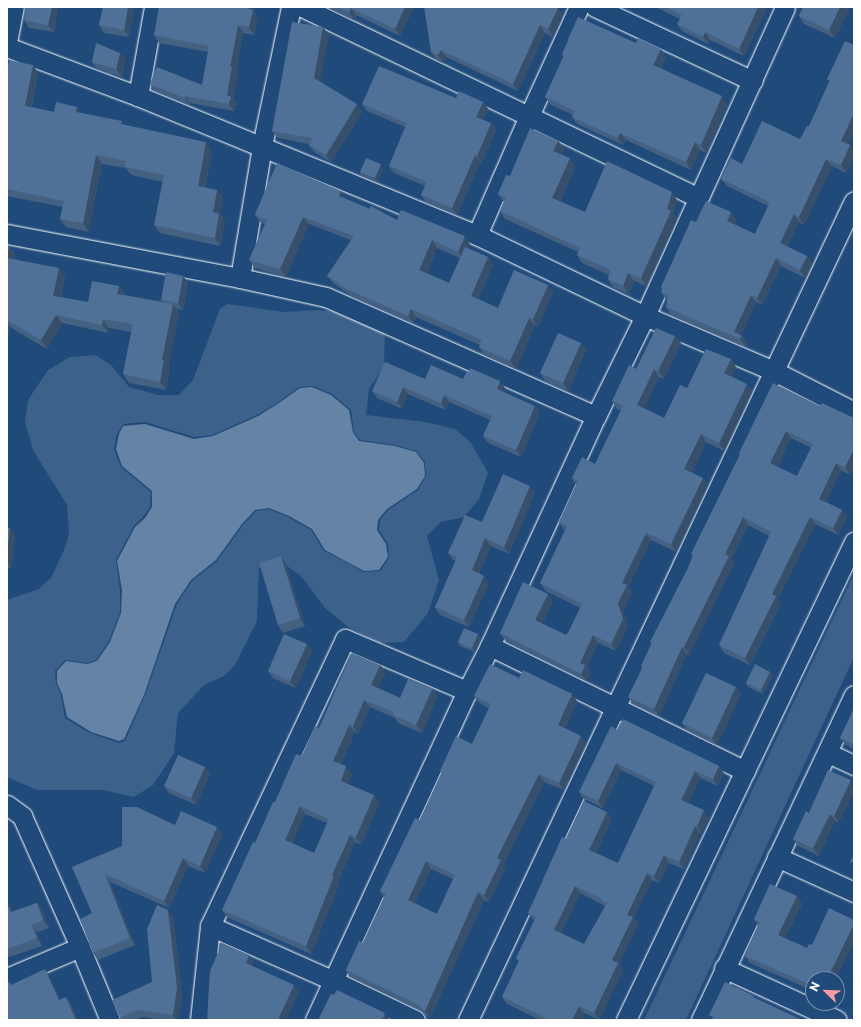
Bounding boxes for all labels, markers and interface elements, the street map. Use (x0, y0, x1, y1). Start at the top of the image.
north arrow (805, 971, 845, 1011)
text: N (805, 979, 824, 994)

